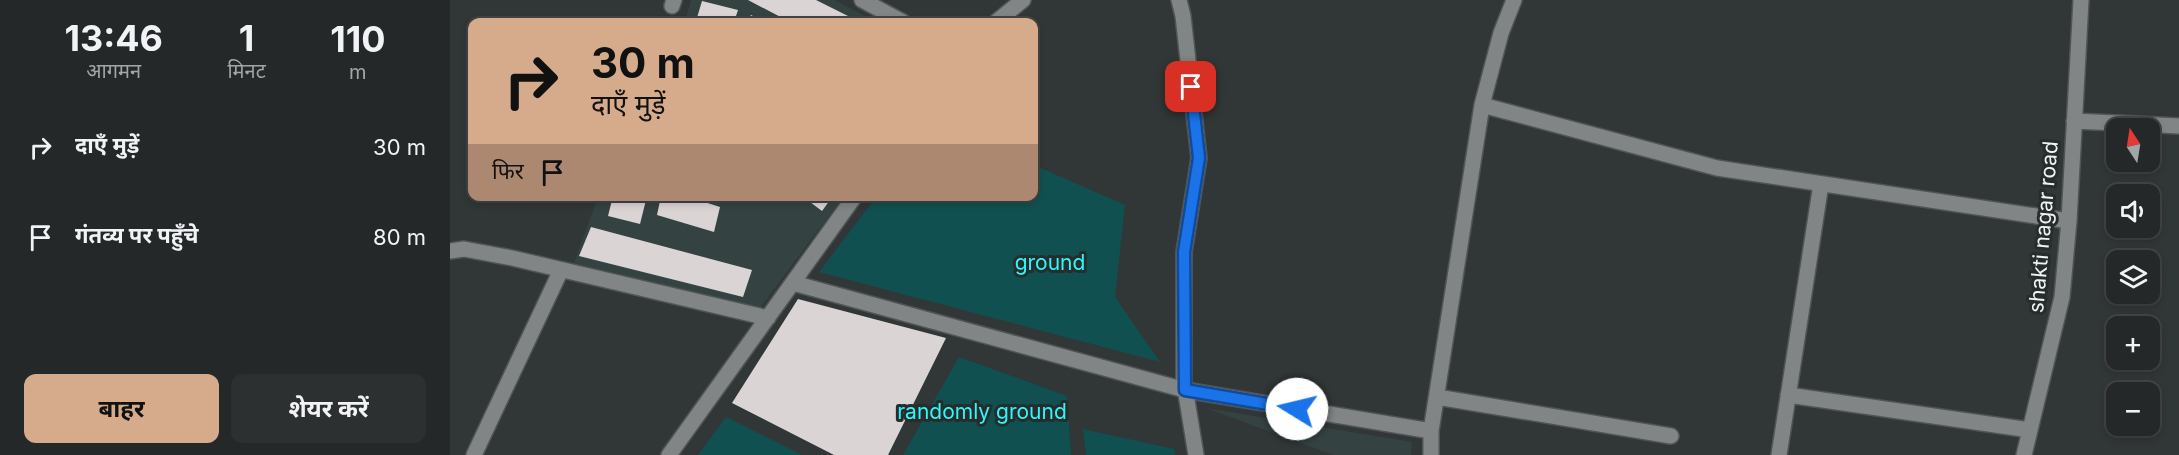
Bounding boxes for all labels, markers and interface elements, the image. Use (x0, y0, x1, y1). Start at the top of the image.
text: 13:46 (64, 16, 163, 60)
text: 1 (239, 16, 254, 60)
text: 110 (330, 17, 386, 61)
text: 30 m (591, 37, 695, 88)
icon: right (492, 42, 570, 120)
text: आगमन (86, 59, 141, 83)
text: मिनट (227, 59, 266, 83)
text: m (349, 60, 367, 84)
pin (1165, 61, 1216, 112)
icon: arrive (1174, 70, 1207, 103)
text: दाएँ मुड़ें (591, 88, 665, 121)
north arrow (2106, 118, 2160, 172)
map controls (2106, 118, 2160, 436)
icon: right (24, 131, 57, 164)
text: दाएँ मुड़ें (75, 132, 139, 158)
text: 30 m (373, 134, 426, 160)
street label: shakti nagar road (2023, 140, 2063, 314)
icon: arrive (536, 156, 569, 189)
text: फिर (492, 158, 524, 184)
button: sound (2106, 184, 2160, 238)
icon: arrive (24, 221, 57, 254)
text: गंतव्य पर पहुँचे (75, 222, 199, 248)
text: 80 m (373, 224, 426, 250)
park label: ground (1015, 250, 1085, 275)
button: layers (2106, 250, 2160, 304)
button: + (2106, 316, 2160, 370)
button: बाहर (24, 374, 219, 443)
button: शेयर करें (231, 374, 426, 443)
position arrow (1265, 377, 1329, 441)
button: − (2106, 382, 2160, 436)
park label: randomly ground (897, 399, 1067, 424)

